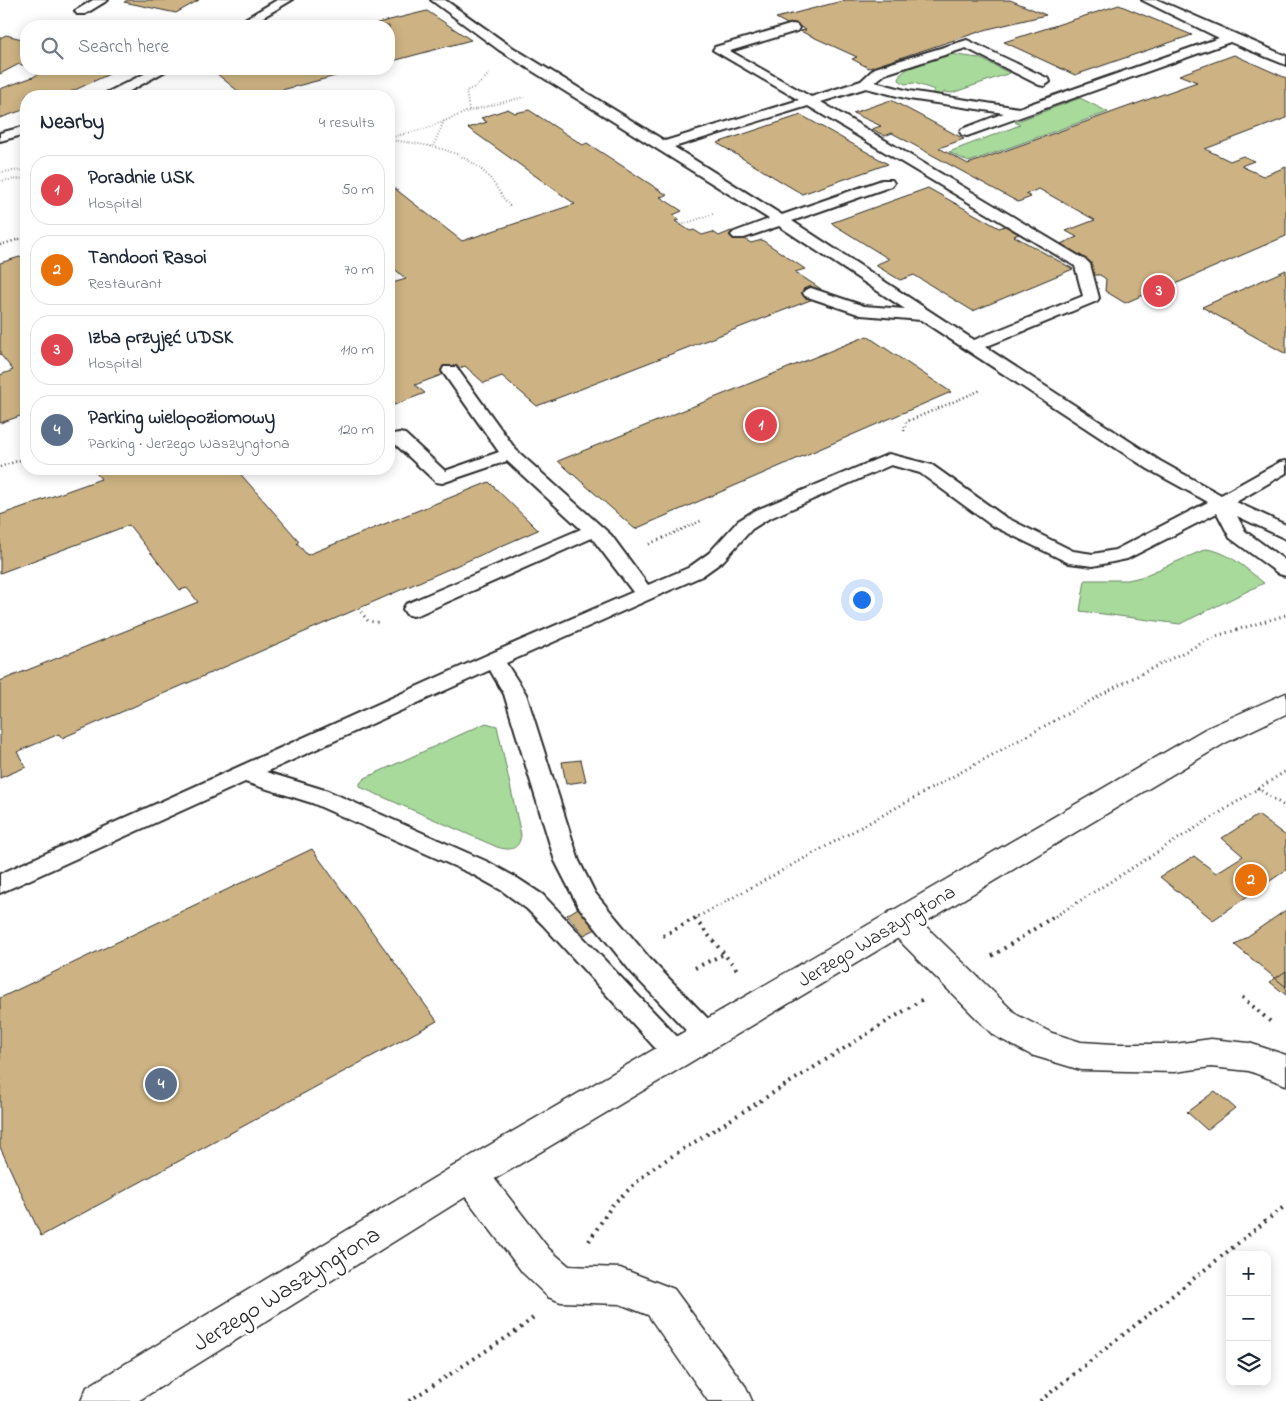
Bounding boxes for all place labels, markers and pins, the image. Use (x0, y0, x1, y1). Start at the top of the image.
pin: 3 (1143, 272, 1175, 310)
pin: 1 (745, 406, 777, 444)
pin: 2 (1235, 861, 1267, 899)
pin: 4 (145, 1065, 177, 1103)

